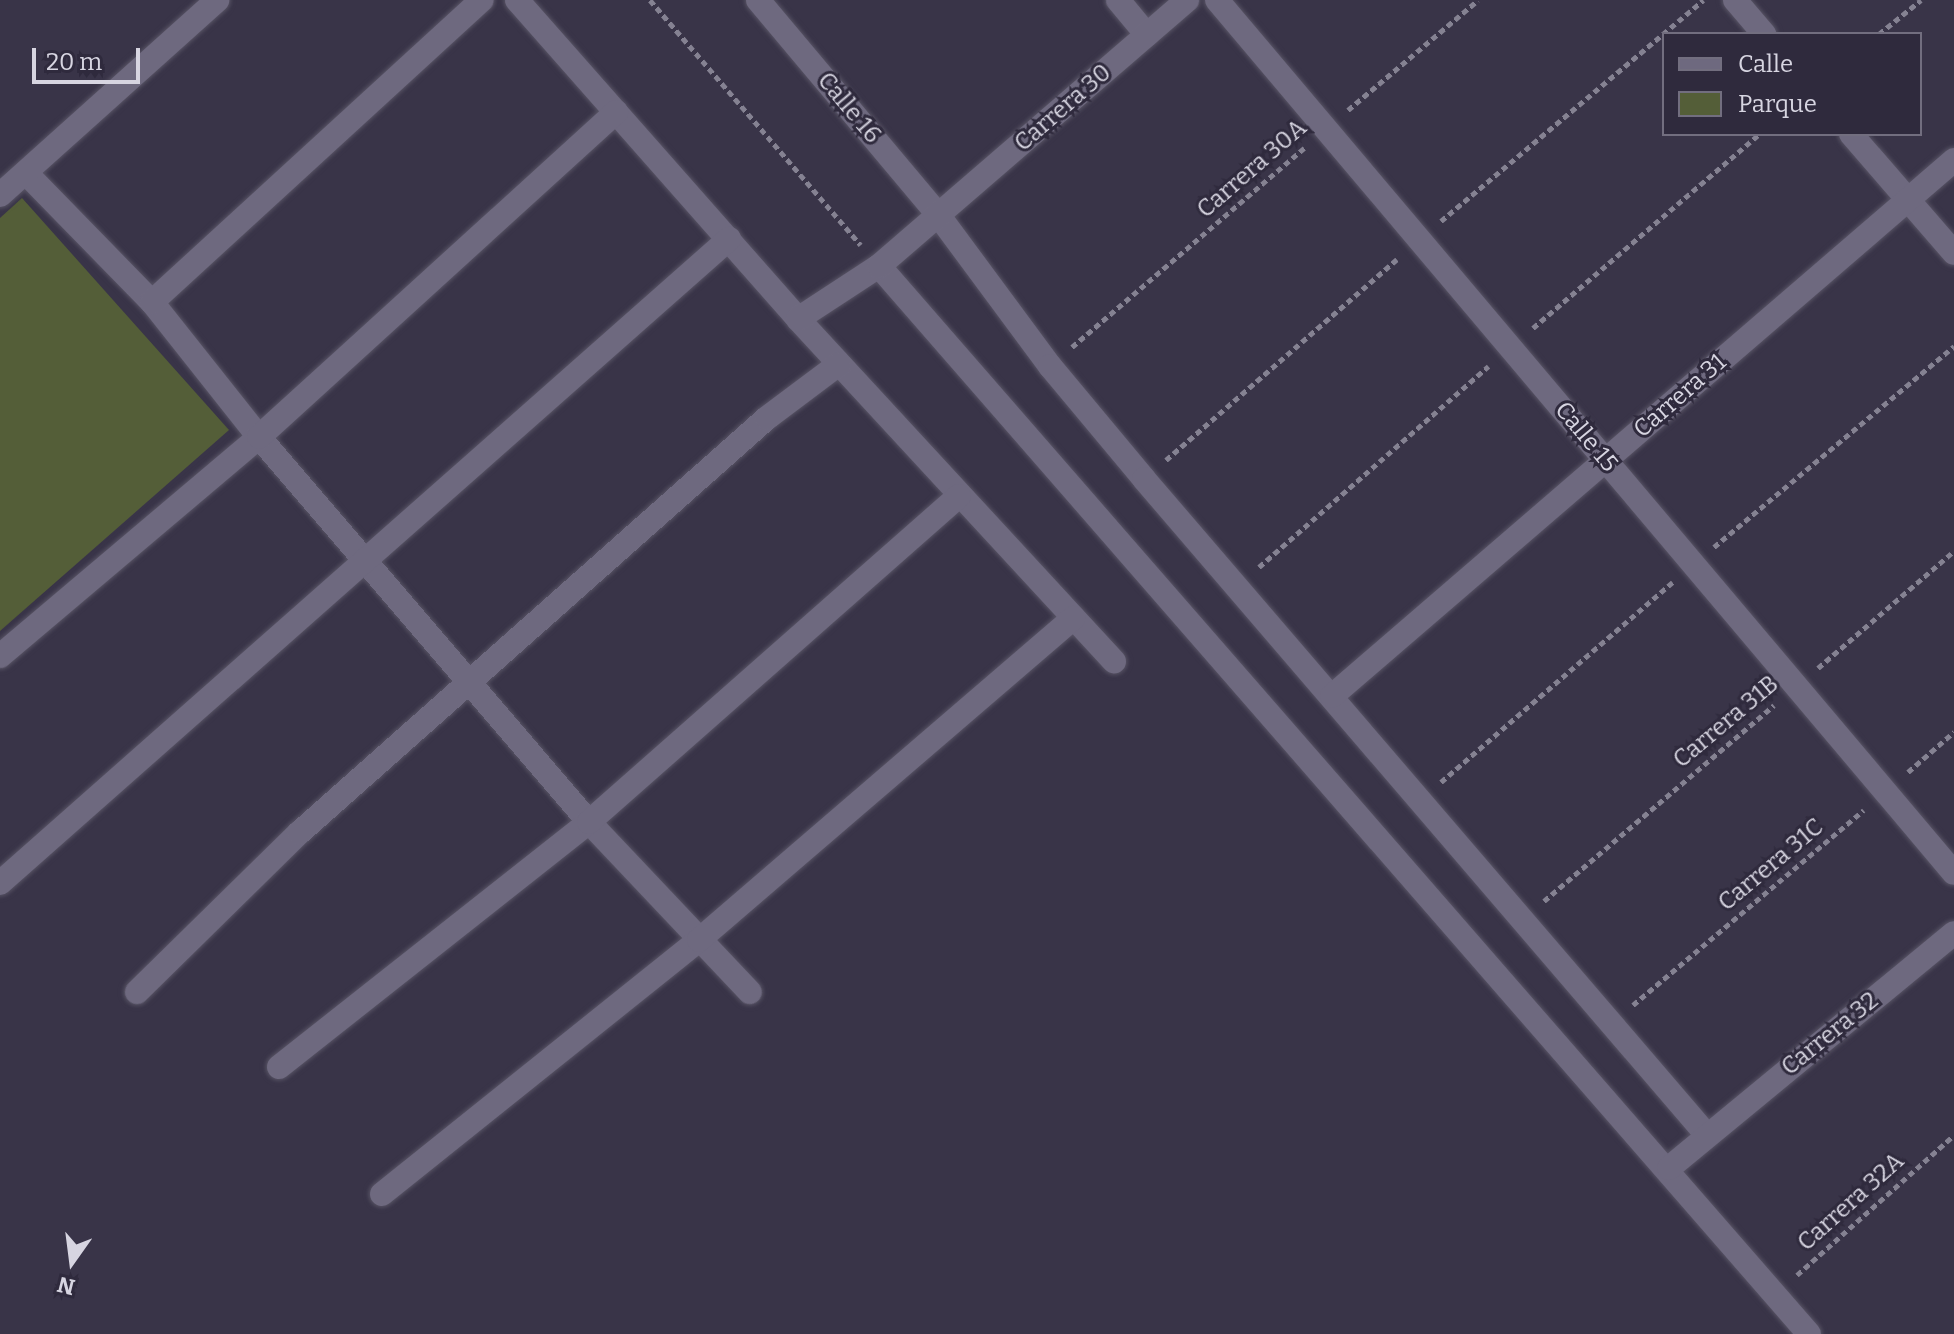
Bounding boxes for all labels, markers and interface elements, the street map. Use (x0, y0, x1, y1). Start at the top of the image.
scale bar (36, 32, 144, 82)
legend (1662, 32, 1922, 136)
text: 20 m (46, 48, 102, 76)
text: Calle (1738, 50, 1793, 78)
street label: Carrera 30 (1009, 58, 1117, 158)
street label: Calle 16 (811, 67, 887, 149)
text: Parque (1738, 90, 1817, 118)
street label: Carrera 30A (1191, 114, 1313, 224)
street label: Carrera 31 (1628, 348, 1732, 444)
street label: Calle 15 (1548, 396, 1624, 478)
street label: Carrera 31B (1668, 670, 1784, 774)
street label: Carrera 31C (1713, 813, 1829, 917)
street label: Carrera 32 (1776, 986, 1884, 1082)
street label: Carrera 32A (1792, 1147, 1910, 1257)
north arrow (32, 1222, 112, 1302)
text: N (55, 1271, 78, 1301)

